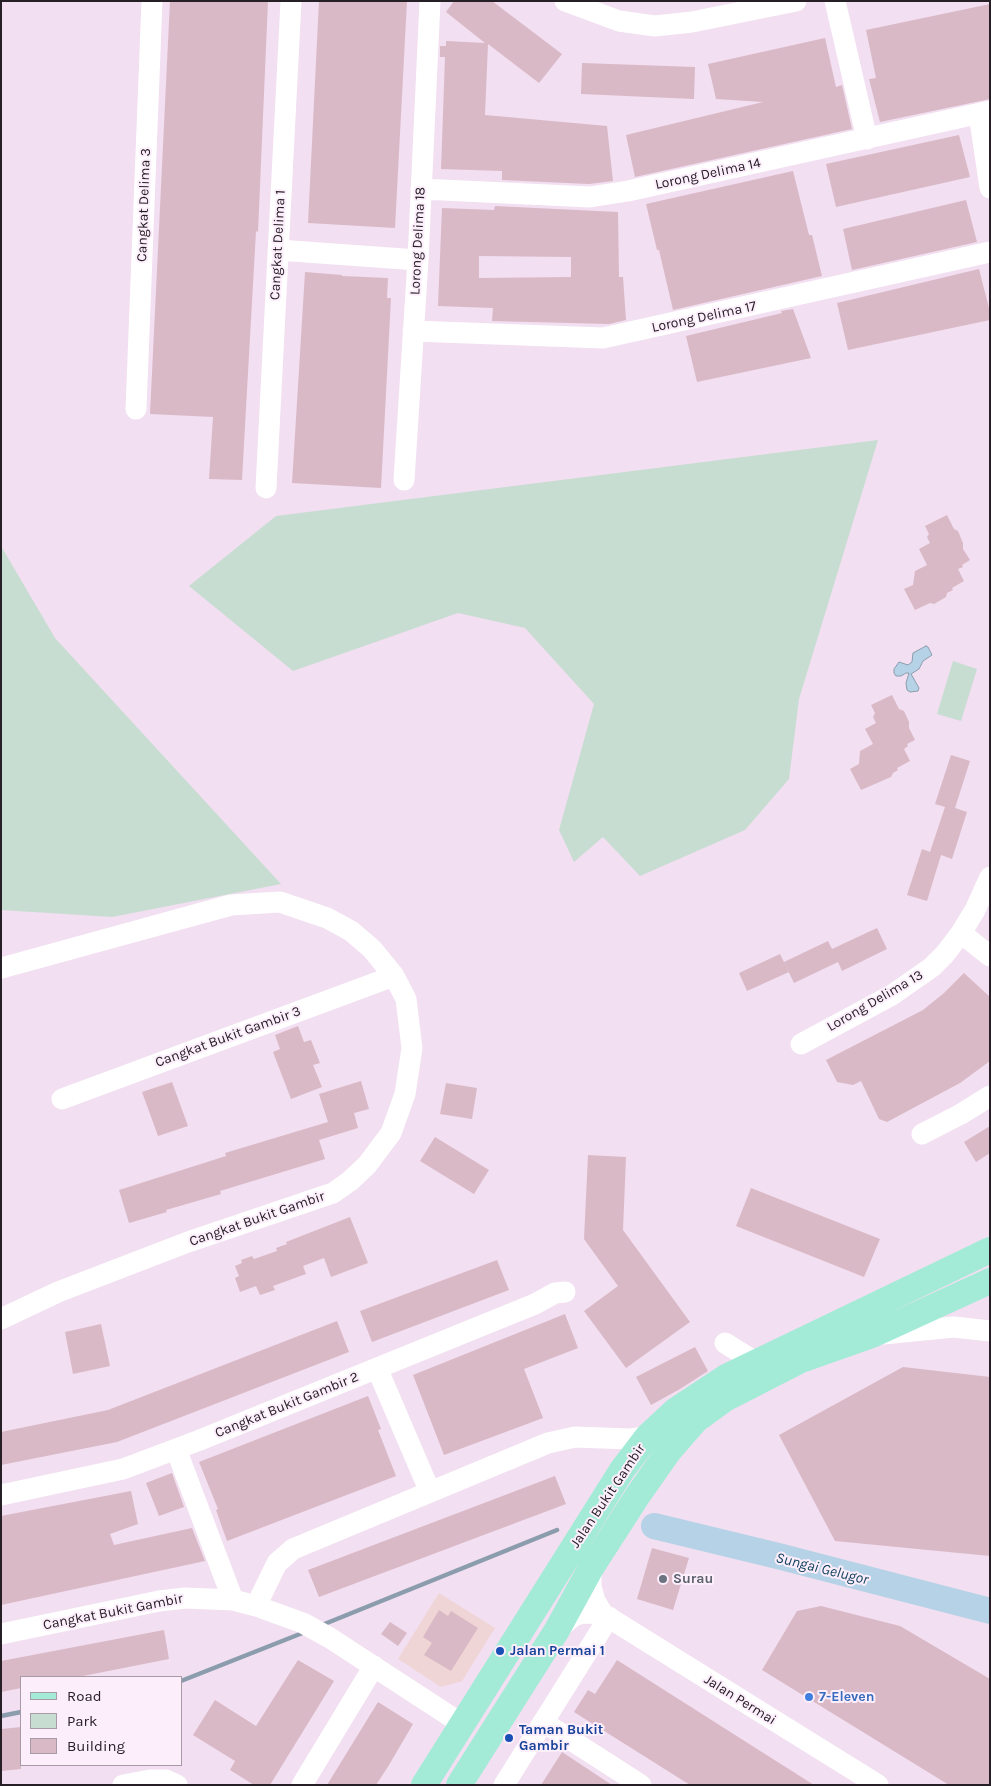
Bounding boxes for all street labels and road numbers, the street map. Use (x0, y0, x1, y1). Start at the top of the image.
street label: Cangkat Delima 3 (134, 148, 154, 262)
street label: Lorong Delima 14 (654, 155, 762, 193)
street label: Lorong Delima 18 (407, 186, 429, 296)
street label: Cangkat Delima 1 (267, 190, 289, 300)
street label: Lorong Delima 17 (650, 298, 758, 336)
street label: Lorong Delima 13 (824, 967, 926, 1035)
street label: Cangkat Bukit Gambir 3 (153, 1003, 303, 1071)
street label: Cangkat Bukit Gambir (187, 1188, 327, 1250)
street label: Cangkat Bukit Gambir 2 (213, 1368, 361, 1442)
street label: Jalan Bukit Gambir (567, 1441, 649, 1551)
street label: Cangkat Bukit Gambir (42, 1590, 184, 1634)
street label: Jalan Permai (701, 1671, 779, 1729)

